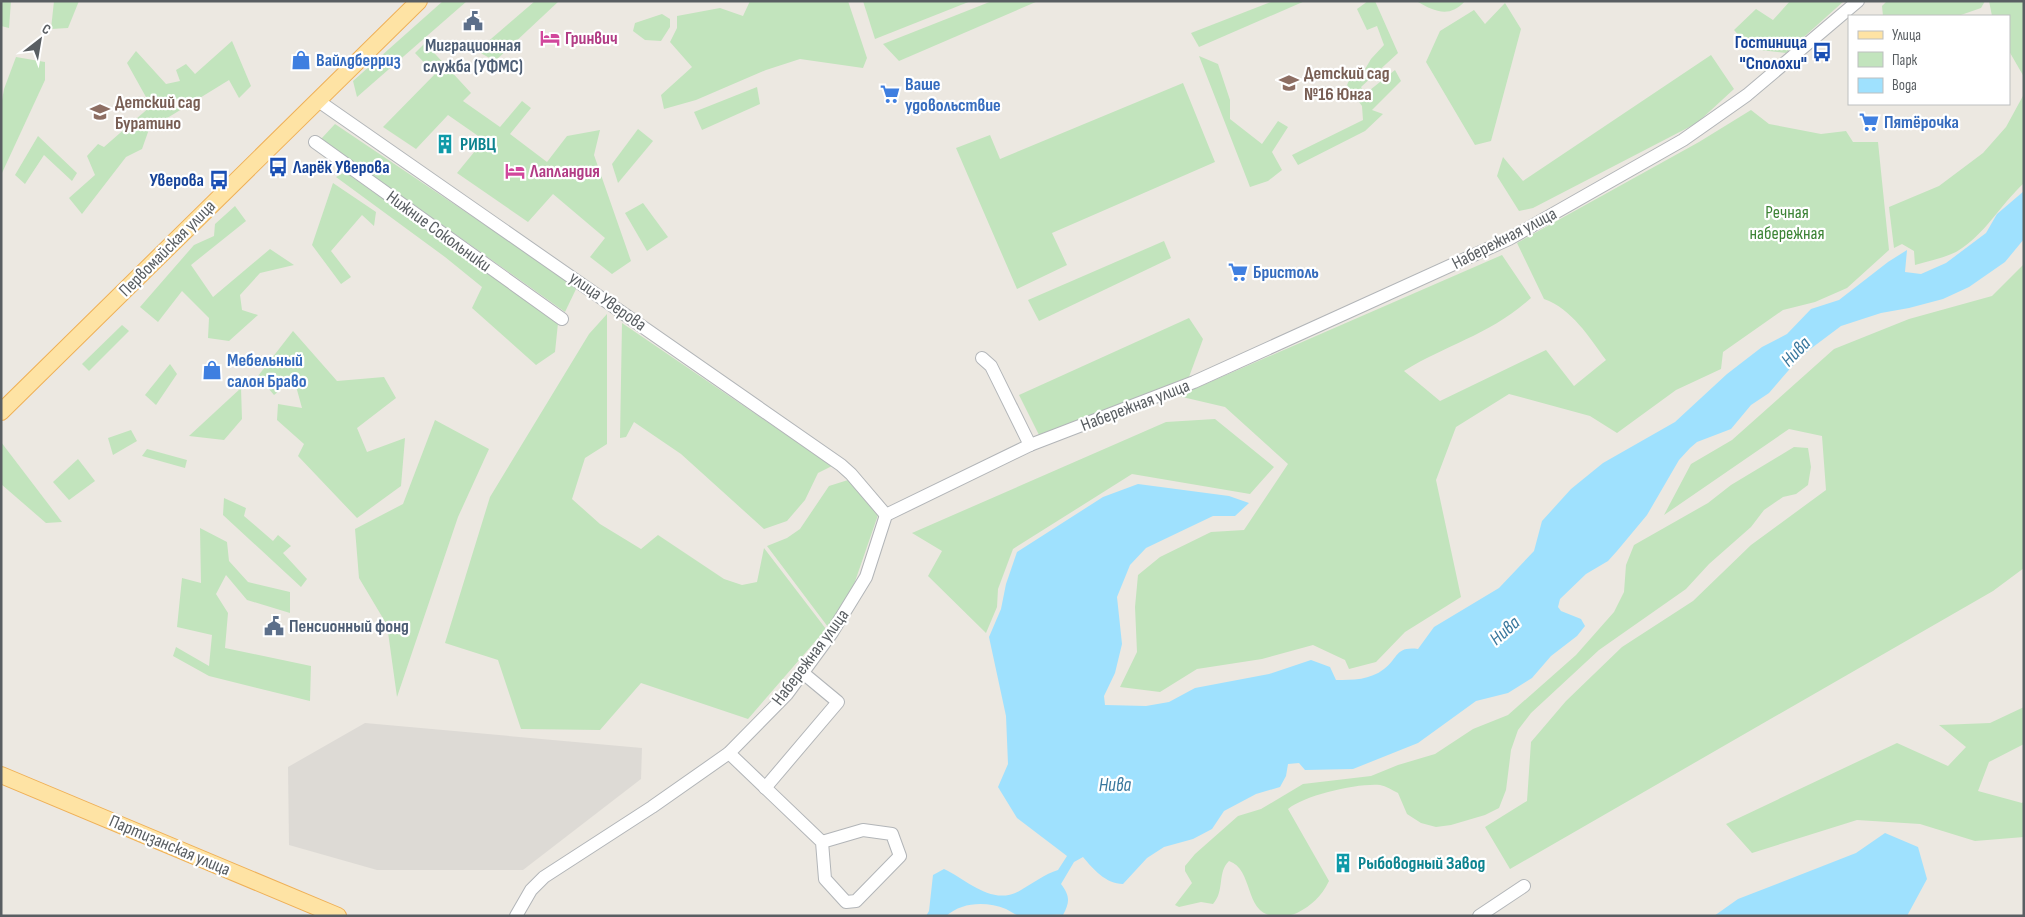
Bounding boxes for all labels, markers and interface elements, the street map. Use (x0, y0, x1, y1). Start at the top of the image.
public building icon: Миграционная служба (УФМС) (462, 10, 484, 32)
north arrow (15, 15, 65, 65)
legend (1848, 15, 2010, 105)
text: С (39, 20, 54, 38)
text: Улица (1892, 26, 1921, 45)
hotel icon: Гринвич (539, 27, 561, 49)
place label: Гринвич (565, 28, 618, 49)
place label: Гостиница "Сполохи" (1735, 32, 1807, 74)
place label: Миграционная служба (УФМС) (423, 35, 523, 77)
bus stop icon: Гостиница "Сполохи" (1811, 41, 1833, 63)
shop icon: Вайлдберриз (290, 49, 312, 71)
place label: Вайлдберриз (316, 50, 401, 71)
text: Парк (1892, 51, 1918, 70)
place label: Детский сад №16 Юнга (1304, 63, 1389, 105)
school or university icon: Детский сад №16 Юнга (1278, 72, 1300, 94)
place label: Ваше удовольствие (905, 74, 1001, 116)
text: Вода (1892, 76, 1917, 95)
supermarket icon: Ваше удовольствие (879, 83, 901, 105)
place label: Детский сад Буратино (115, 92, 200, 134)
school or university icon: Детский сад Буратино (89, 101, 111, 123)
supermarket icon: Пятёрочка (1858, 111, 1880, 133)
place label: Пятёрочка (1884, 112, 1959, 133)
building icon: РИВЦ (434, 133, 456, 155)
place label: РИВЦ (460, 134, 496, 155)
bus stop icon: Ларёк Уверова (267, 156, 289, 178)
place label: Ларёк Уверова (292, 157, 390, 178)
hotel icon: Лапландия (504, 160, 526, 182)
place label: Лапландия (529, 161, 600, 182)
bus stop icon: Уверова (208, 169, 230, 191)
place label: Уверова (149, 170, 204, 191)
street label: Нижние Сокольники (382, 186, 495, 276)
street label: Первомайская улица (115, 196, 220, 301)
park label: Речная набережная (1749, 202, 1825, 244)
street label: Набережная улица (1448, 203, 1560, 274)
supermarket icon: Бристоль (1227, 261, 1249, 283)
place label: Бристоль (1253, 262, 1319, 283)
street label: улица Уверова (565, 267, 650, 336)
water label: Нива (1776, 332, 1816, 372)
place label: Мебельный салон Браво (227, 350, 307, 392)
shop icon: Мебельный салон Браво (201, 359, 223, 381)
street label: Набережная улица (1078, 375, 1193, 436)
street label: Набережная улица (768, 605, 853, 709)
water label: Нива (1485, 612, 1525, 651)
public building icon: Пенсионный фонд (263, 615, 285, 637)
place label: Пенсионный фонд (289, 616, 409, 637)
water label: Нива (1099, 774, 1132, 797)
street label: Партизанская улица (106, 811, 233, 880)
building icon: Рыбоводный Завод (1332, 852, 1354, 874)
place label: Рыбоводный Завод (1358, 853, 1485, 874)

